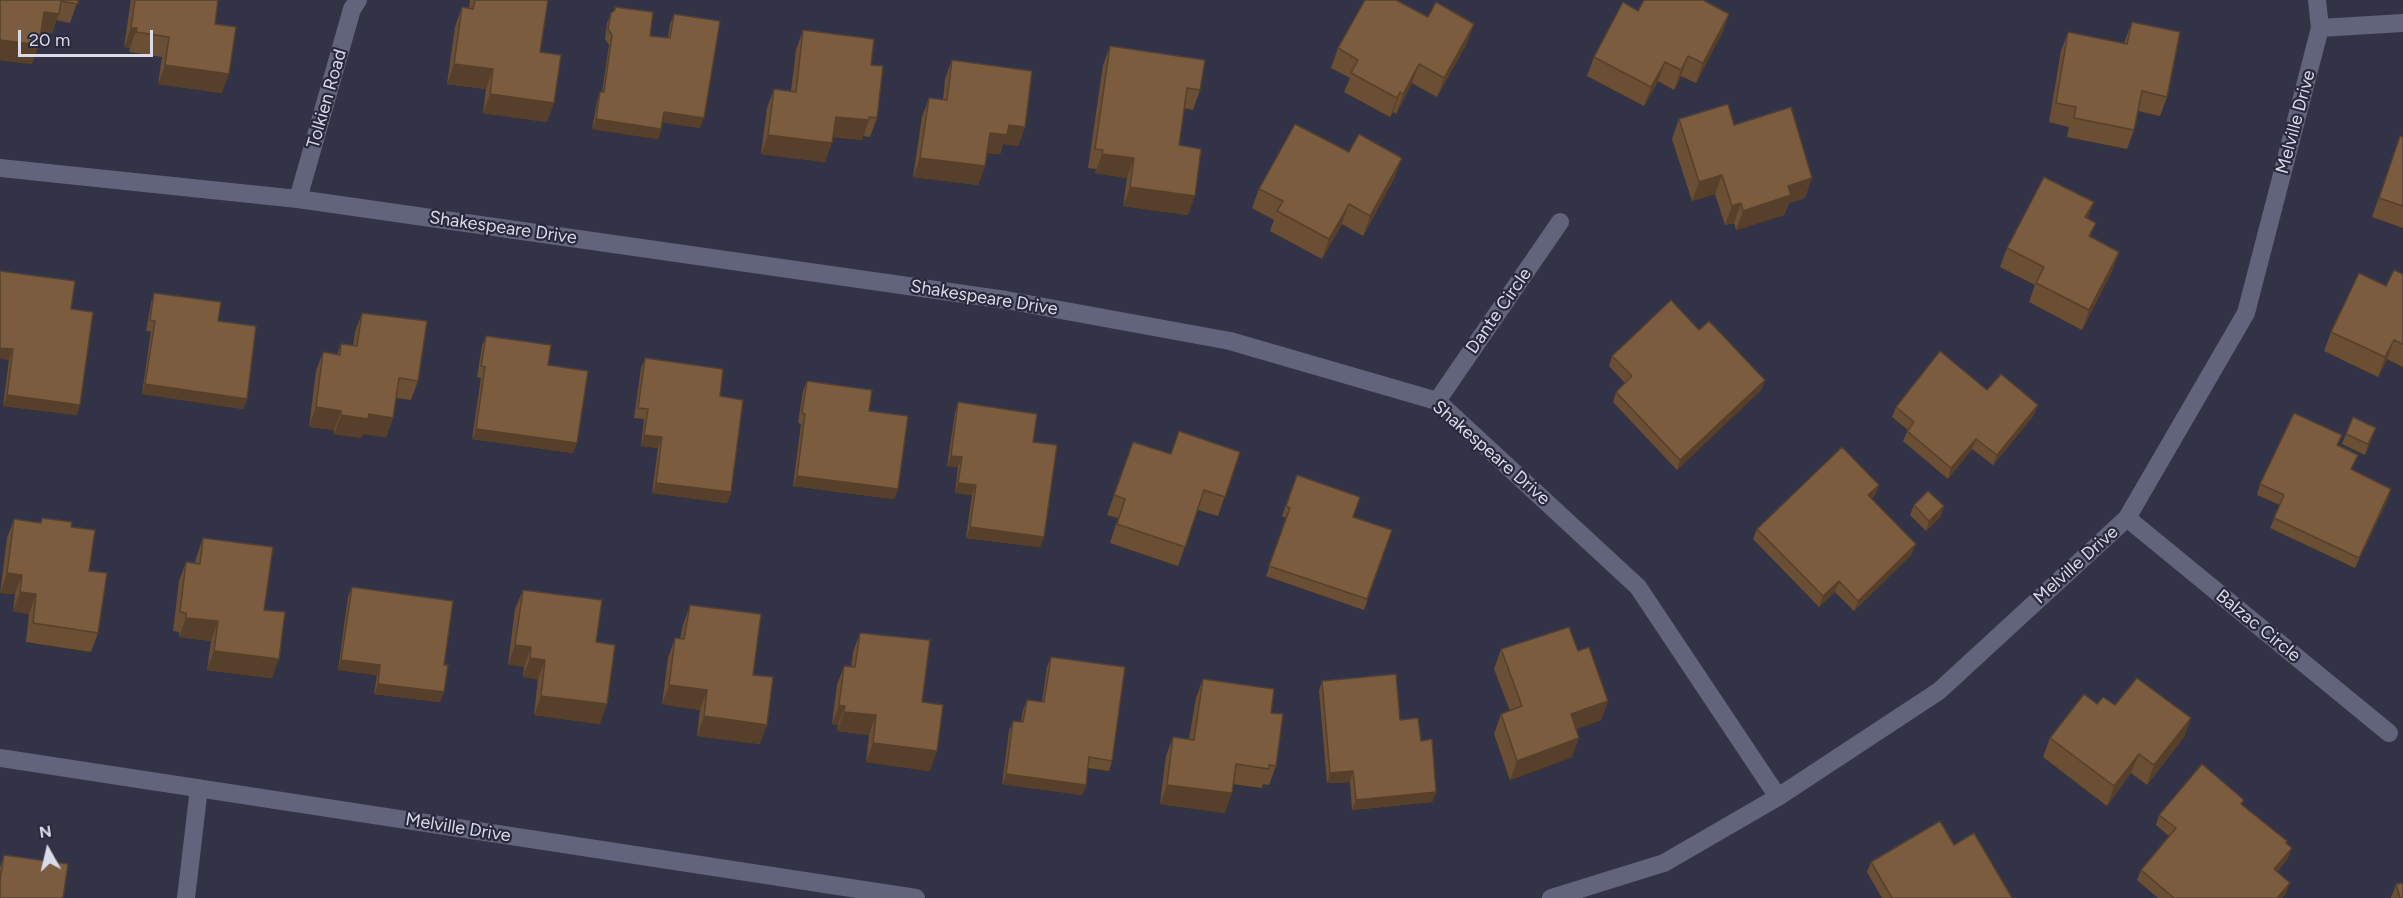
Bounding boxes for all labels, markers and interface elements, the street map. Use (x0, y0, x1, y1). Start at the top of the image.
scale bar (21, 18, 156, 56)
text: 20 m (29, 29, 70, 51)
street label: Tolkien Road (303, 47, 351, 151)
street label: Melville Drive (2272, 68, 2320, 176)
street label: Shakespeare Drive (428, 207, 578, 249)
street label: Dante Circle (1462, 264, 1536, 358)
street label: Shakespeare Drive (909, 276, 1059, 320)
street label: Shakespeare Drive (1428, 396, 1554, 510)
street label: Melville Drive (2029, 521, 2123, 609)
street label: Balzac Circle (2211, 585, 2305, 667)
street label: Melville Drive (404, 809, 512, 847)
north arrow (18, 820, 78, 880)
text: N (38, 821, 53, 842)

